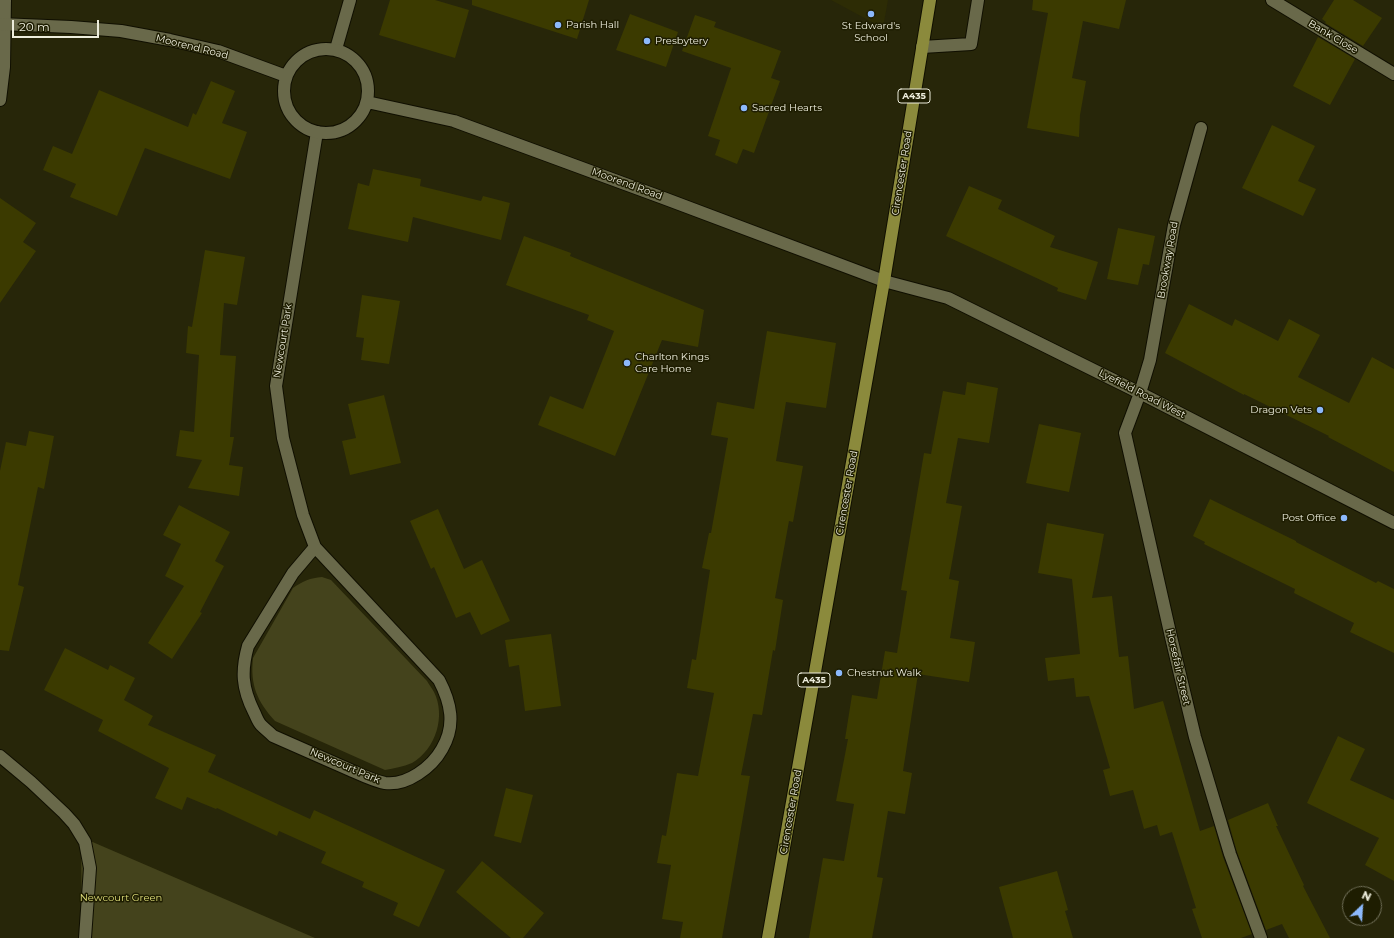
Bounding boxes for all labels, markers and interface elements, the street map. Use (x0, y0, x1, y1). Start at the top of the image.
marker: St Edward's School (866, 9, 876, 19)
scale bar (14, 12, 101, 38)
street label: Bank Close (1306, 17, 1360, 57)
text: 20 m (19, 19, 50, 34)
place label: Parish Hall (566, 19, 619, 31)
marker: Parish Hall (553, 20, 563, 30)
place label: St Edward's School (842, 20, 900, 44)
street label: Moorend Road (154, 32, 230, 62)
place label: Presbytery (655, 35, 708, 47)
marker: Presbytery (642, 36, 652, 46)
road number: A435 (898, 89, 930, 103)
place label: Sacred Hearts (752, 102, 822, 114)
marker: Sacred Hearts (739, 103, 749, 113)
street label: Cirencester Road (889, 130, 915, 216)
street label: Moorend Road (590, 166, 664, 202)
street label: Brookway Road (1155, 220, 1181, 300)
street label: Newcourt Park (271, 303, 295, 379)
place label: Charlton Kings Care Home (635, 351, 709, 374)
marker: Charlton Kings Care Home (622, 358, 632, 368)
street label: Lyefield Road West (1097, 367, 1187, 421)
place label: Dragon Vets (1250, 404, 1312, 416)
marker: Dragon Vets (1315, 405, 1325, 415)
street label: Cirencester Road (834, 450, 860, 536)
place label: Post Office (1282, 512, 1336, 524)
marker: Post Office (1339, 513, 1349, 523)
street label: Horsefair Street (1163, 628, 1193, 706)
place label: Chestnut Walk (847, 667, 921, 679)
marker: Chestnut Walk (834, 668, 844, 678)
road number: A435 (798, 673, 830, 687)
street label: Newcourt Park (308, 746, 382, 786)
street label: Cirencester Road (778, 769, 804, 855)
north arrow (1342, 886, 1382, 926)
text: N (1360, 888, 1374, 904)
park label: Newcourt Green (80, 892, 162, 904)

